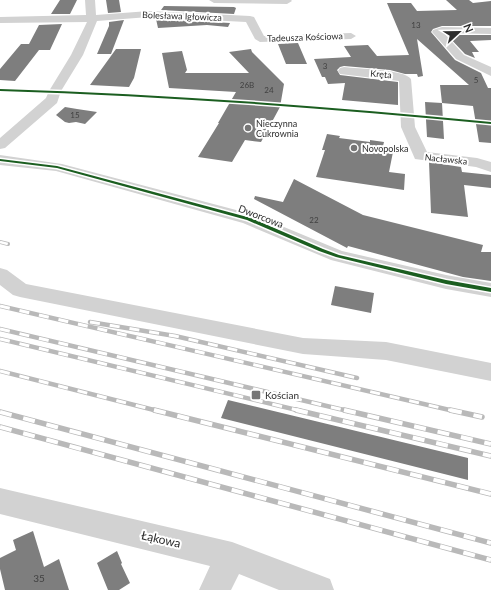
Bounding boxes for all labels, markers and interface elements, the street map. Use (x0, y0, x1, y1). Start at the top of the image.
street label: Bolesława Igłowicza (142, 9, 222, 23)
north arrow (439, 12, 479, 52)
house number: 13 (411, 20, 421, 30)
text: N (461, 22, 476, 34)
street label: Tadeusza Kościowa (267, 30, 343, 44)
house number: 3 (323, 61, 328, 71)
street label: Kręta (370, 68, 392, 80)
house number: 5 (474, 75, 479, 85)
house number: 26B (240, 80, 254, 90)
house number: 24 (264, 85, 274, 95)
house number: 15 (70, 110, 80, 120)
place label: Nieczynna Cukrownia (256, 118, 298, 139)
marker: Nieczynna Cukrownia (243, 123, 253, 133)
marker: Novopolska (349, 143, 359, 153)
place label: Novopolska (362, 143, 409, 154)
street label: Nacławska (424, 151, 468, 167)
street label: Dworcowa (237, 202, 285, 230)
house number: 22 (309, 215, 319, 225)
marker: Kościan (250, 389, 262, 401)
place label: Kościan (265, 389, 299, 401)
street label: Łąkowa (140, 527, 182, 551)
house number: 35 (33, 572, 45, 584)

